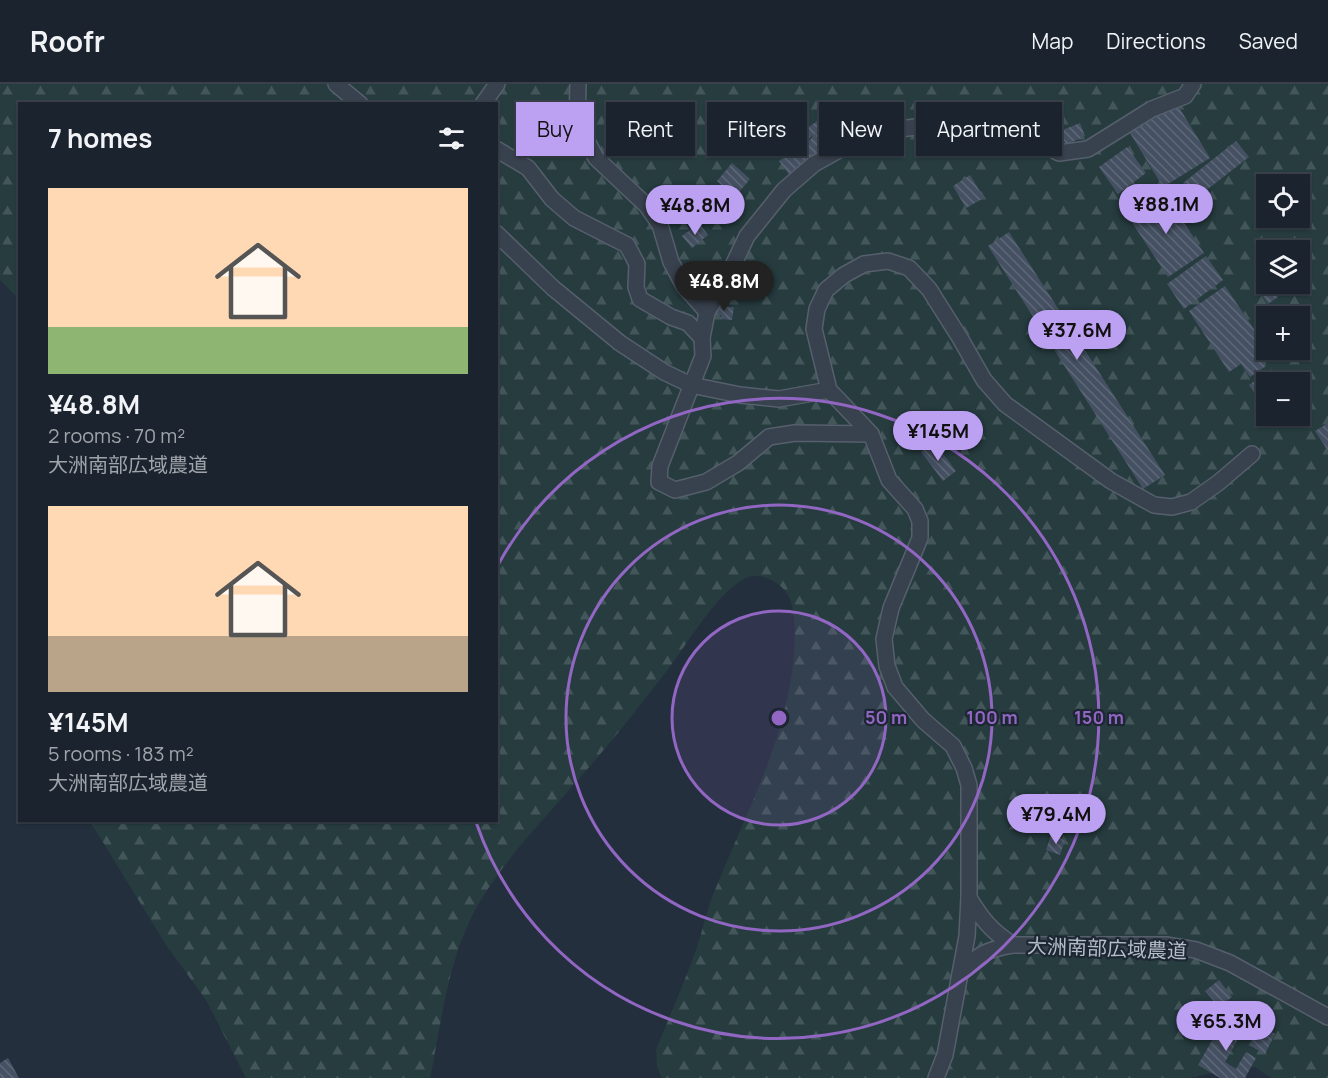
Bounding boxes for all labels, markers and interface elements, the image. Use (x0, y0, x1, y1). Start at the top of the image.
text: Roofr (30, 22, 105, 60)
text: Map (1032, 27, 1073, 55)
text: Directions (1106, 27, 1206, 55)
text: Saved (1239, 27, 1298, 55)
chip: Buy (516, 102, 594, 156)
chip: Rent (606, 102, 695, 156)
chip: Filters (707, 102, 807, 156)
chip: New (819, 102, 904, 156)
chip: Apartment (916, 102, 1062, 156)
text: 7 homes (48, 120, 152, 156)
icon: filters (435, 122, 468, 155)
map controls (1256, 174, 1310, 426)
button: locate (1256, 174, 1310, 228)
pin: ¥88.1M (1117, 184, 1215, 235)
pin: ¥48.8M (646, 185, 744, 236)
text: ¥88.1M (1133, 190, 1199, 217)
text: ¥48.8M (660, 191, 730, 218)
icon: home (204, 227, 312, 335)
button: layers (1256, 240, 1310, 294)
pin: ¥48.8M (675, 261, 773, 312)
text: ¥48.8M (689, 267, 759, 294)
button: + (1256, 306, 1310, 360)
pin: ¥37.6M (1028, 310, 1126, 361)
text: ¥37.6M (1042, 316, 1112, 343)
button: − (1256, 372, 1310, 426)
text: ¥48.8M (48, 386, 140, 422)
pin: ¥145M (896, 411, 980, 462)
text: ¥145M (907, 417, 969, 444)
text: 2 rooms · 70 m² (48, 422, 185, 449)
text: 大洲南部広域農道 (48, 451, 208, 478)
icon: home (204, 545, 312, 653)
text: ¥145M (48, 704, 129, 740)
text: 50 m (865, 705, 907, 729)
text: 100 m (966, 705, 1018, 729)
text: 150 m (1074, 705, 1124, 729)
centre of rings (769, 708, 789, 728)
text: 5 rooms · 183 m² (48, 740, 194, 767)
text: 大洲南部広域農道 (48, 769, 208, 796)
pin: ¥79.4M (1007, 794, 1105, 845)
text: ¥79.4M (1021, 800, 1091, 827)
street label: 大洲南部広域農道 (1027, 932, 1187, 964)
pin: ¥65.3M (1177, 1001, 1275, 1052)
text: ¥65.3M (1190, 1007, 1262, 1034)

